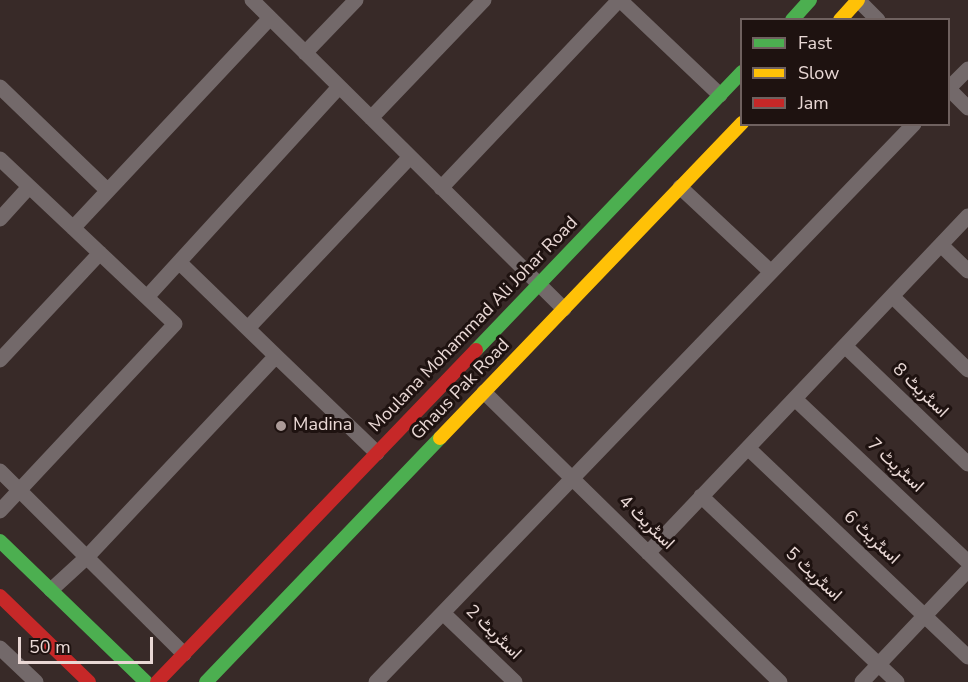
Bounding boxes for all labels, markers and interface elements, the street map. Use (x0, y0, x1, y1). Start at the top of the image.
legend (740, 18, 950, 126)
text: Fast (798, 31, 832, 55)
text: Slow (798, 61, 839, 85)
text: Jam (798, 91, 829, 115)
street label: Moulana Mohammad Ali Johar Road (365, 213, 583, 437)
street label: Ghaus Pak Road (407, 335, 515, 445)
street label: اسٹریٹ 8 (888, 359, 952, 423)
place label: Madina (293, 415, 352, 437)
marker: Madina (274, 419, 288, 433)
street label: اسٹریٹ 7 (862, 435, 928, 497)
street label: اسٹریٹ 4 (614, 491, 678, 555)
street label: اسٹریٹ 6 (838, 507, 904, 569)
street label: اسٹریٹ 5 (780, 544, 846, 606)
street label: اسٹریٹ 2 (461, 601, 525, 665)
scale bar (21, 625, 156, 663)
text: 50 m (29, 635, 71, 659)

